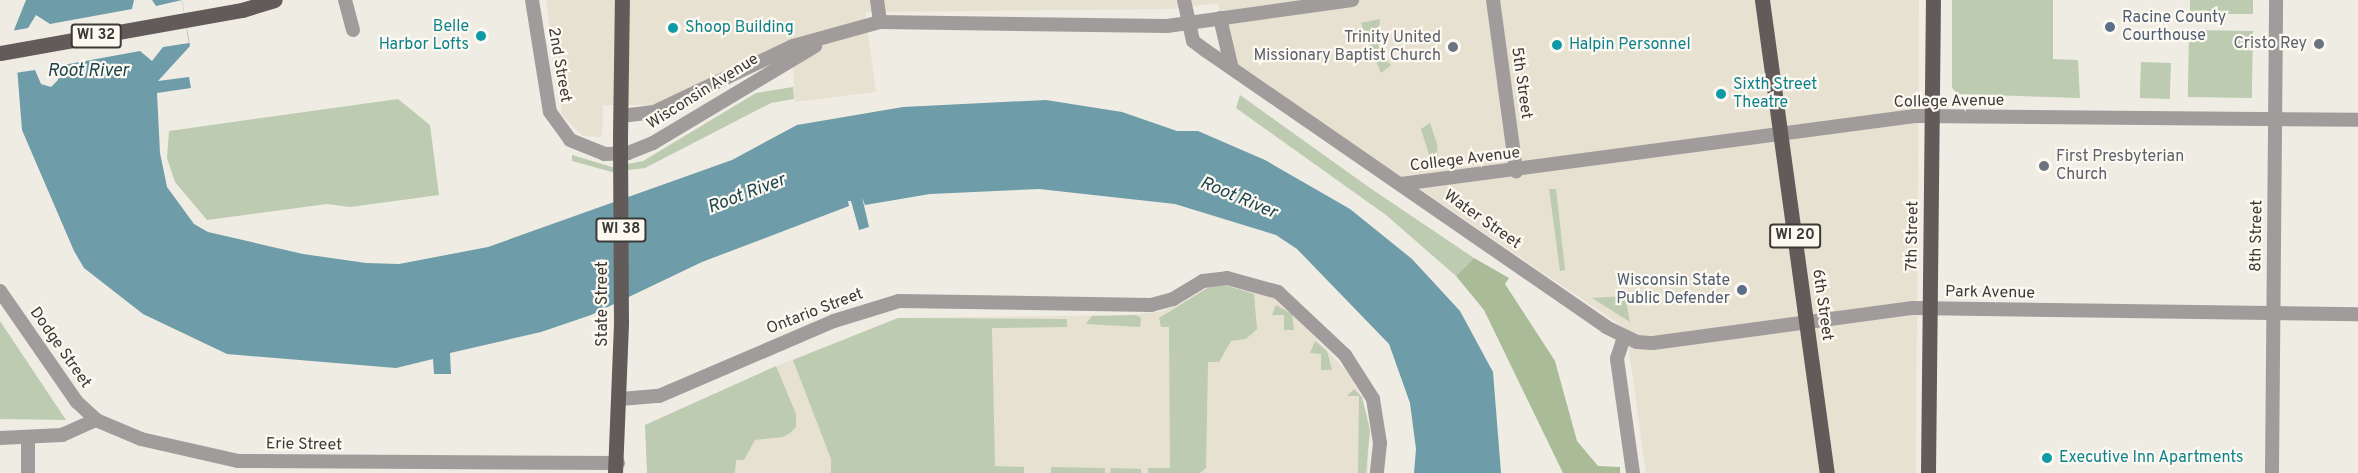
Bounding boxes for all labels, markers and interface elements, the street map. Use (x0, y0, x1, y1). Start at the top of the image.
place label: Racine County Courthouse (2122, 8, 2226, 46)
place label: Belle Harbor Lofts (379, 17, 469, 55)
place label: Shoop Building (685, 18, 794, 38)
marker: Racine County Courthouse (2103, 20, 2117, 34)
marker: Shoop Building (666, 21, 680, 35)
road number: WI 32 (70, 24, 122, 48)
street label: 2nd Street (543, 26, 575, 104)
place label: Trinity United Missionary Baptist Church (1253, 28, 1441, 66)
marker: Belle Harbor Lofts (474, 29, 488, 43)
place label: Cristo Rey (2234, 34, 2307, 54)
place label: Halpin Personnel (1569, 35, 1691, 55)
marker: Cristo Rey (2312, 37, 2326, 51)
marker: Halpin Personnel (1550, 38, 1564, 52)
marker: Trinity United Missionary Baptist Church (1446, 40, 1460, 54)
street label: 5th Street (1506, 46, 1536, 120)
street label: Wisconsin Avenue (643, 50, 763, 134)
water label: Root River (47, 61, 129, 83)
place label: Sixth Street Theatre (1733, 75, 1817, 113)
marker: Sixth Street Theatre (1714, 87, 1728, 101)
street label: College Avenue (1893, 91, 2005, 113)
street label: College Avenue (1409, 144, 1521, 176)
place label: First Presbyterian Church (2056, 147, 2184, 185)
marker: First Presbyterian Church (2037, 159, 2051, 173)
water label: Root River (705, 170, 789, 220)
water label: Root River (1196, 173, 1280, 225)
street label: Water Street (1440, 186, 1524, 254)
street label: 8th Street (2247, 200, 2267, 272)
street label: 7th Street (1903, 201, 1923, 271)
road number: WI 38 (594, 218, 648, 242)
road number: WI 20 (1768, 224, 1822, 248)
street label: State Street (593, 261, 613, 347)
street label: 6th Street (1807, 268, 1837, 342)
place label: Wisconsin State Public Defender (1616, 271, 1730, 309)
marker: Wisconsin State Public Defender (1735, 283, 1749, 297)
street label: Park Avenue (1945, 283, 2035, 303)
street label: Ontario Street (764, 285, 866, 339)
street label: Dodge Street (25, 304, 95, 392)
street label: Erie Street (266, 435, 342, 455)
place label: Executive Inn Apartments (2059, 448, 2244, 468)
marker: Executive Inn Apartments (2040, 451, 2054, 465)

